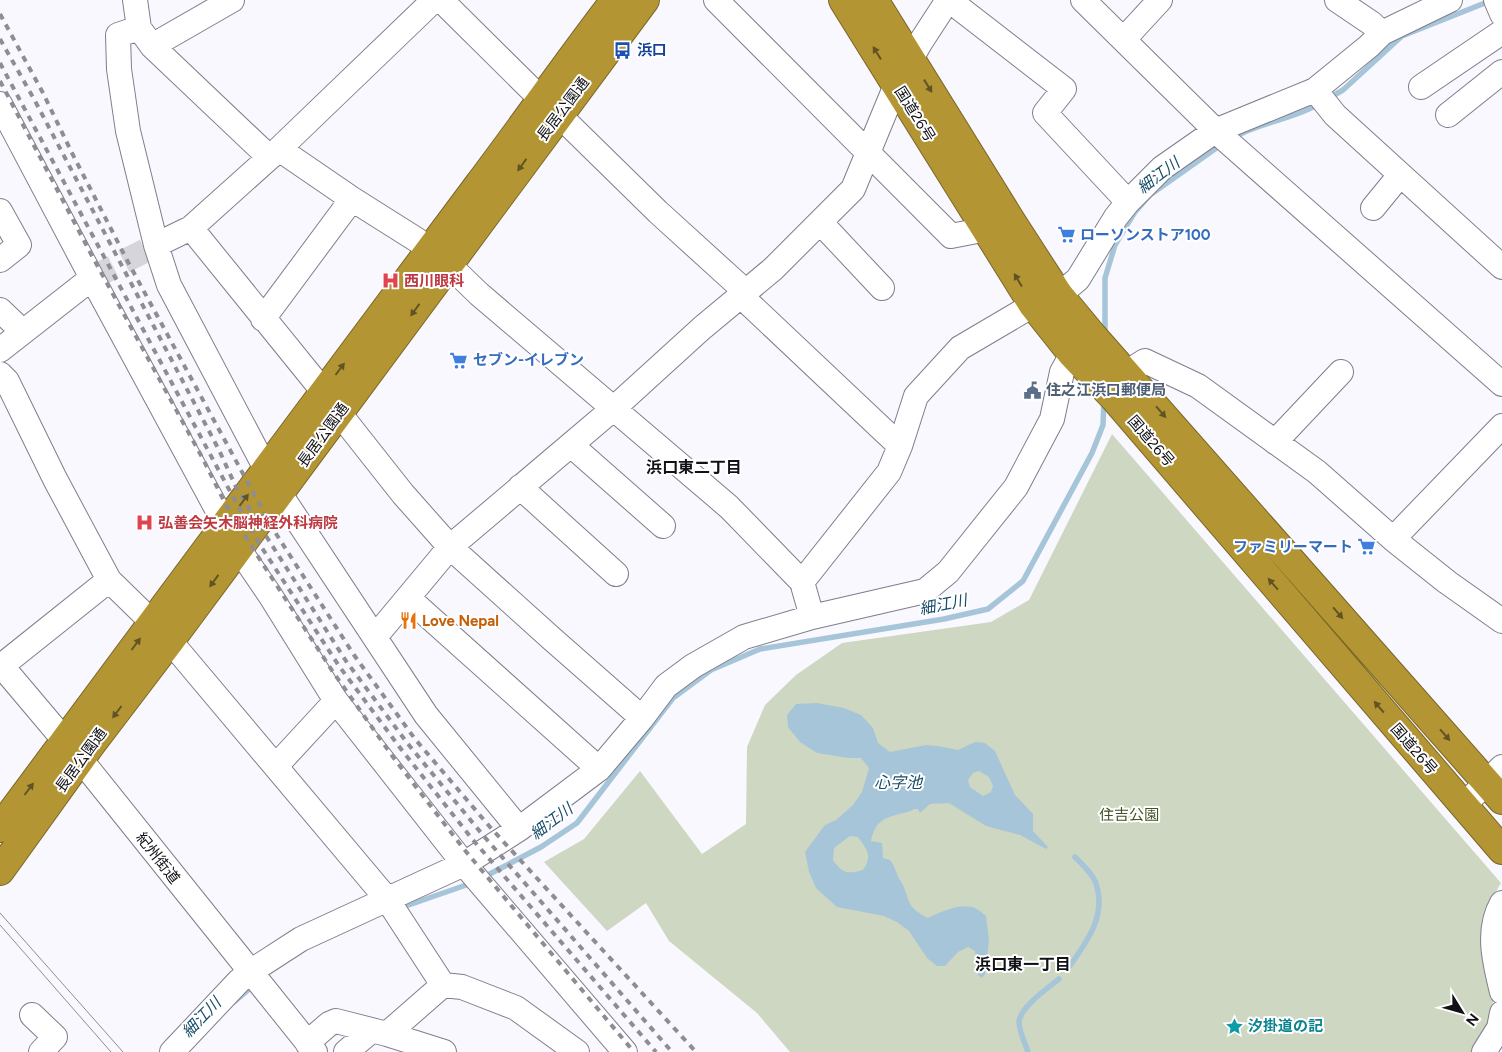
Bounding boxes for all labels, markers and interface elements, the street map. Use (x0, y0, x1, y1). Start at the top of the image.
bus stop icon: 浜口 (613, 40, 633, 60)
place label: 浜口 (637, 41, 667, 59)
one-way arrow (872, 47, 881, 60)
street label: 長居公園通 (533, 74, 593, 144)
one-way arrow (923, 79, 932, 92)
street label: 国道26号 (891, 83, 939, 145)
water label: 細江川 (1133, 152, 1185, 197)
one-way arrow (516, 158, 527, 171)
supermarket icon: ローソンストア100 (1056, 225, 1076, 245)
place label: ローソンストア100 (1080, 226, 1211, 244)
hospital icon: 西川眼科 (380, 271, 400, 291)
place label: 西川眼科 (404, 272, 464, 290)
one-way arrow (1014, 274, 1023, 287)
one-way arrow (410, 303, 420, 317)
supermarket icon: セブン-イレブン (449, 350, 469, 370)
place label: セブン-イレブン (473, 351, 584, 369)
one-way arrow (335, 363, 346, 376)
public building icon: 住之江浜口郵便局 (1022, 380, 1042, 400)
place label: 住之江浜口郵便局 (1046, 381, 1166, 399)
street label: 長居公園通 (294, 399, 352, 471)
one-way arrow (1155, 406, 1167, 418)
street label: 国道26号 (1124, 412, 1178, 470)
district label: 浜口東二丁目 (646, 458, 742, 477)
one-way arrow (238, 494, 249, 507)
hospital icon: 弘善会矢木脳神経外科病院 (134, 513, 154, 533)
place label: 弘善会矢木脳神経外科病院 (158, 514, 338, 532)
supermarket icon: ファミリーマート (1357, 537, 1377, 557)
place label: ファミリーマート (1233, 538, 1353, 556)
one-way arrow (209, 574, 219, 588)
one-way arrow (1267, 578, 1279, 590)
water label: 細江川 (918, 590, 970, 618)
one-way arrow (1332, 607, 1343, 619)
restaurant icon: Love Nepal (398, 611, 418, 631)
place label: Love Nepal (422, 612, 499, 630)
one-way arrow (131, 638, 142, 651)
one-way arrow (1373, 701, 1384, 714)
one-way arrow (112, 705, 122, 719)
street label: 国道26号 (1387, 720, 1441, 778)
street label: 長居公園通 (52, 724, 110, 796)
one-way arrow (1440, 728, 1451, 741)
water label: 心字池 (874, 773, 924, 792)
one-way arrow (24, 782, 34, 796)
water label: 細江川 (526, 798, 578, 843)
park label: 住吉公園 (1099, 806, 1159, 824)
street label: 紀州街道 (132, 829, 184, 887)
district label: 浜口東一丁目 (975, 955, 1071, 974)
north arrow (1437, 987, 1487, 1037)
water label: 細江川 (178, 992, 226, 1041)
text: N (1462, 1010, 1482, 1029)
place icon: 汐掛道の記 (1224, 1016, 1244, 1036)
place label: 汐掛道の記 (1248, 1017, 1323, 1035)

